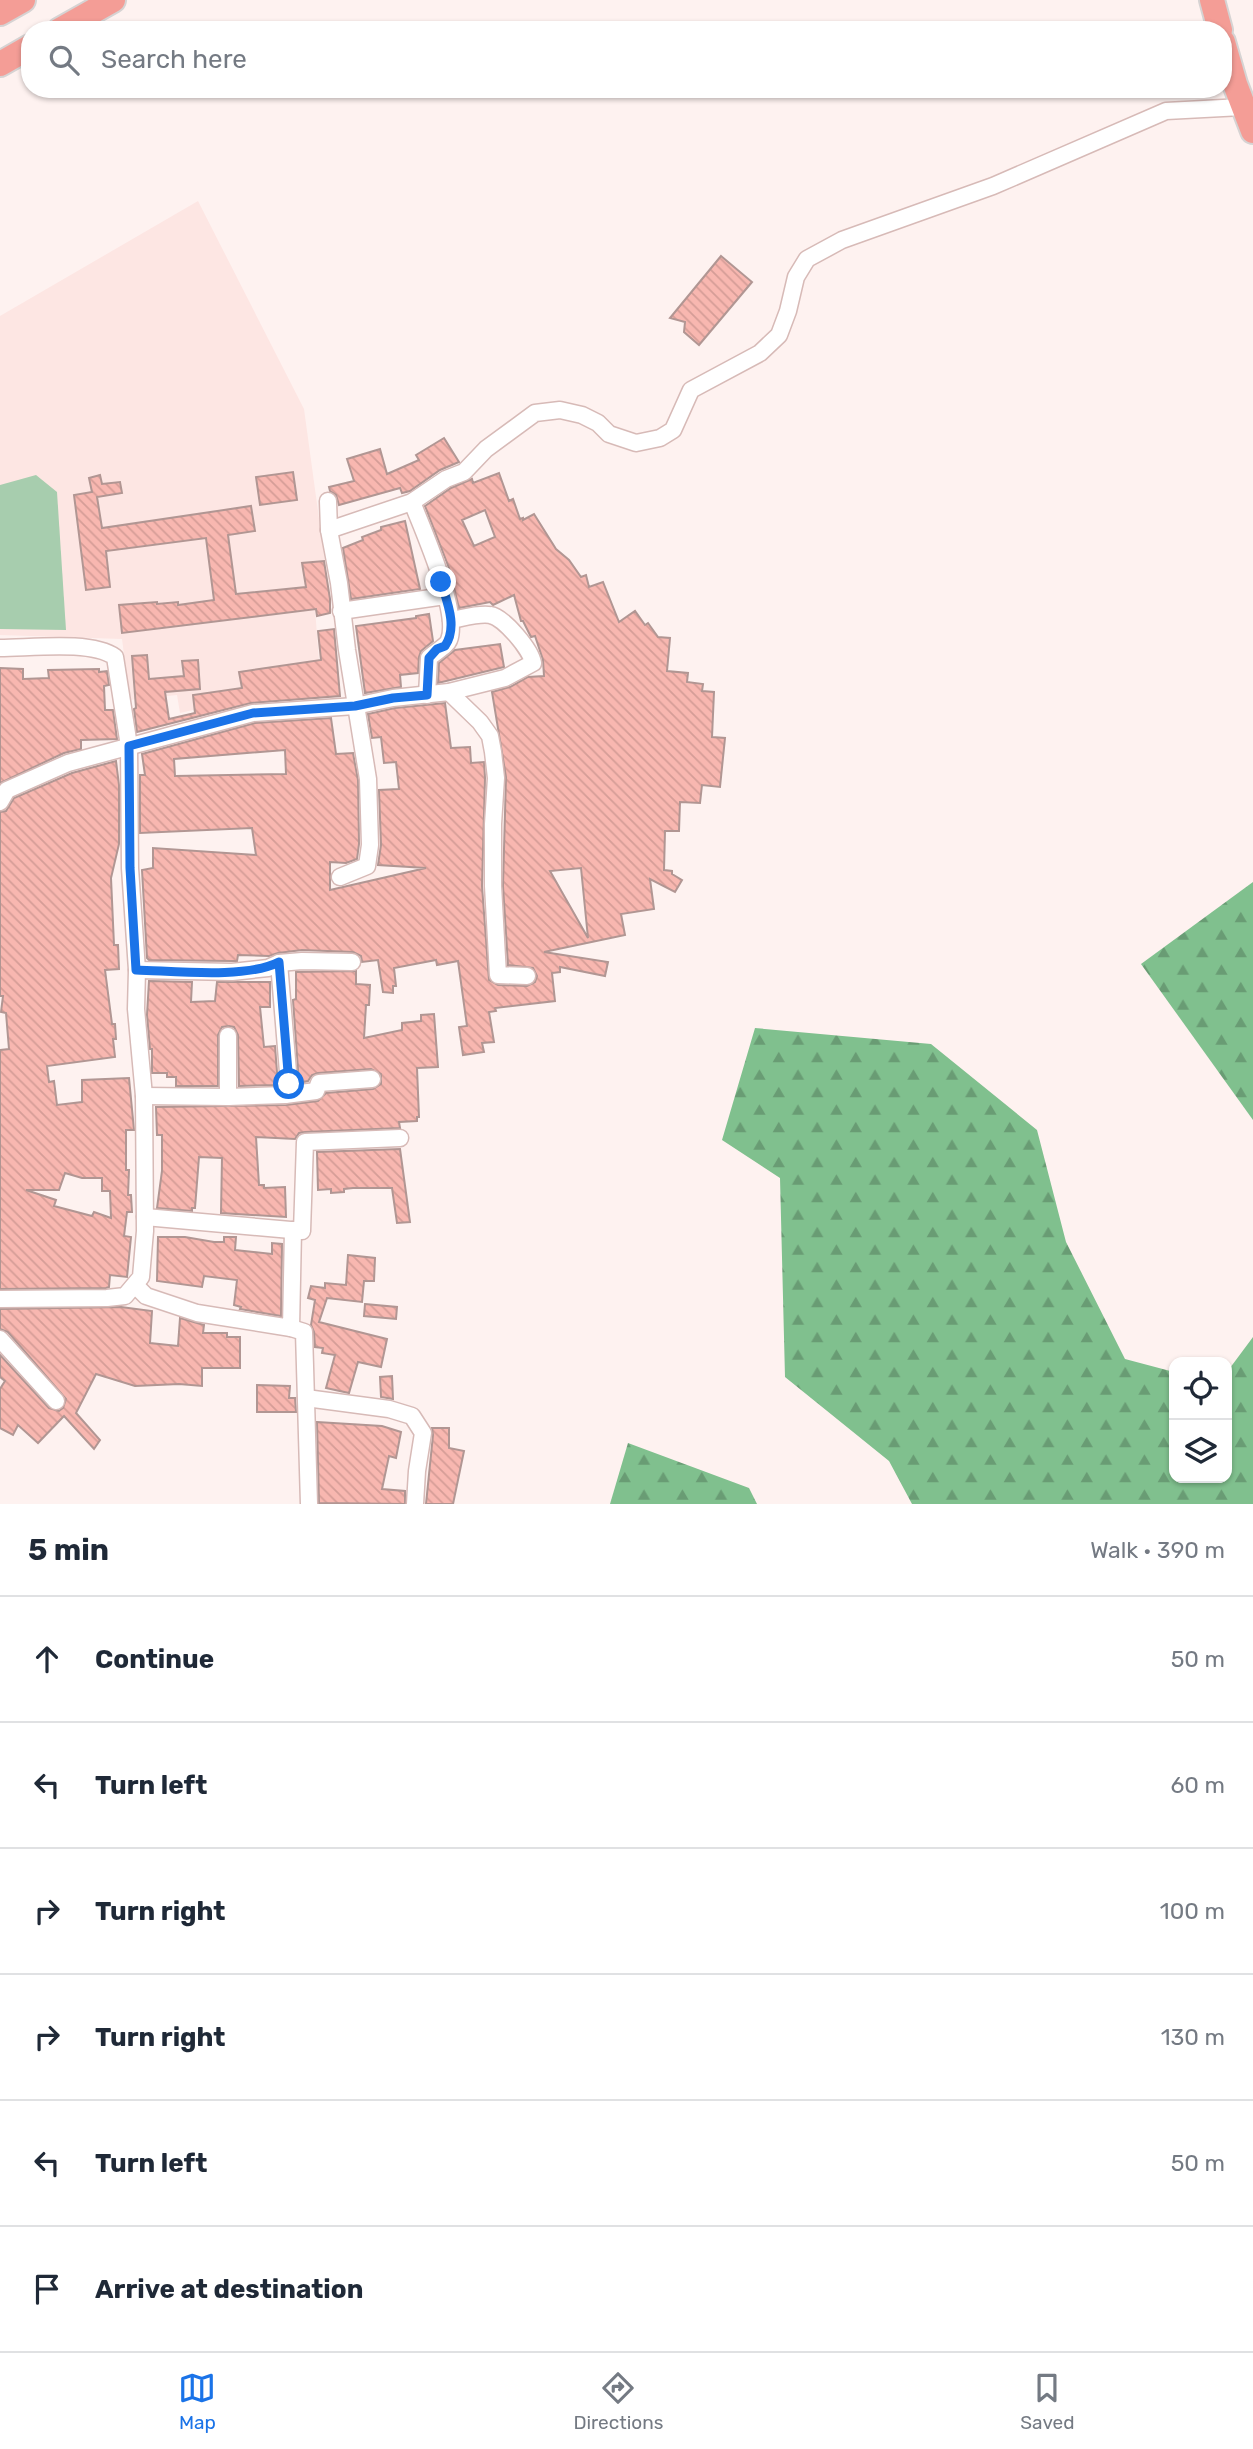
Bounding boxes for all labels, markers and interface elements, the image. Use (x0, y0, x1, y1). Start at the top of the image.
search box (21, 21, 1232, 98)
icon: search (45, 41, 83, 79)
text: Search here (101, 44, 247, 75)
route end (425, 566, 456, 597)
route start (273, 1068, 304, 1099)
map controls (1169, 1357, 1232, 1483)
button: locate (1169, 1357, 1232, 1420)
button: layers (1169, 1420, 1232, 1483)
text: 5 min (28, 1532, 109, 1568)
text: Walk · 390 m (1090, 1536, 1225, 1564)
icon: ahead (28, 1640, 66, 1678)
text: Continue (95, 1644, 214, 1675)
text: 50 m (1171, 1645, 1225, 1673)
icon: left (28, 1766, 66, 1804)
text: Turn left (95, 1770, 207, 1801)
text: 60 m (1170, 1771, 1225, 1799)
icon: right (28, 1892, 66, 1930)
text: Turn right (95, 1896, 225, 1927)
text: 100 m (1160, 1897, 1225, 1925)
icon: right (28, 2018, 66, 2056)
text: Turn right (95, 2022, 225, 2053)
text: 130 m (1161, 2023, 1225, 2051)
icon: left (28, 2144, 66, 2182)
text: Turn left (95, 2148, 207, 2179)
text: 50 m (1171, 2149, 1225, 2177)
icon: arrive (28, 2270, 66, 2308)
text: Arrive at destination (95, 2274, 363, 2305)
tab: Map (178, 2369, 216, 2434)
tab: Directions (573, 2369, 663, 2434)
tab: Saved (1020, 2369, 1075, 2434)

